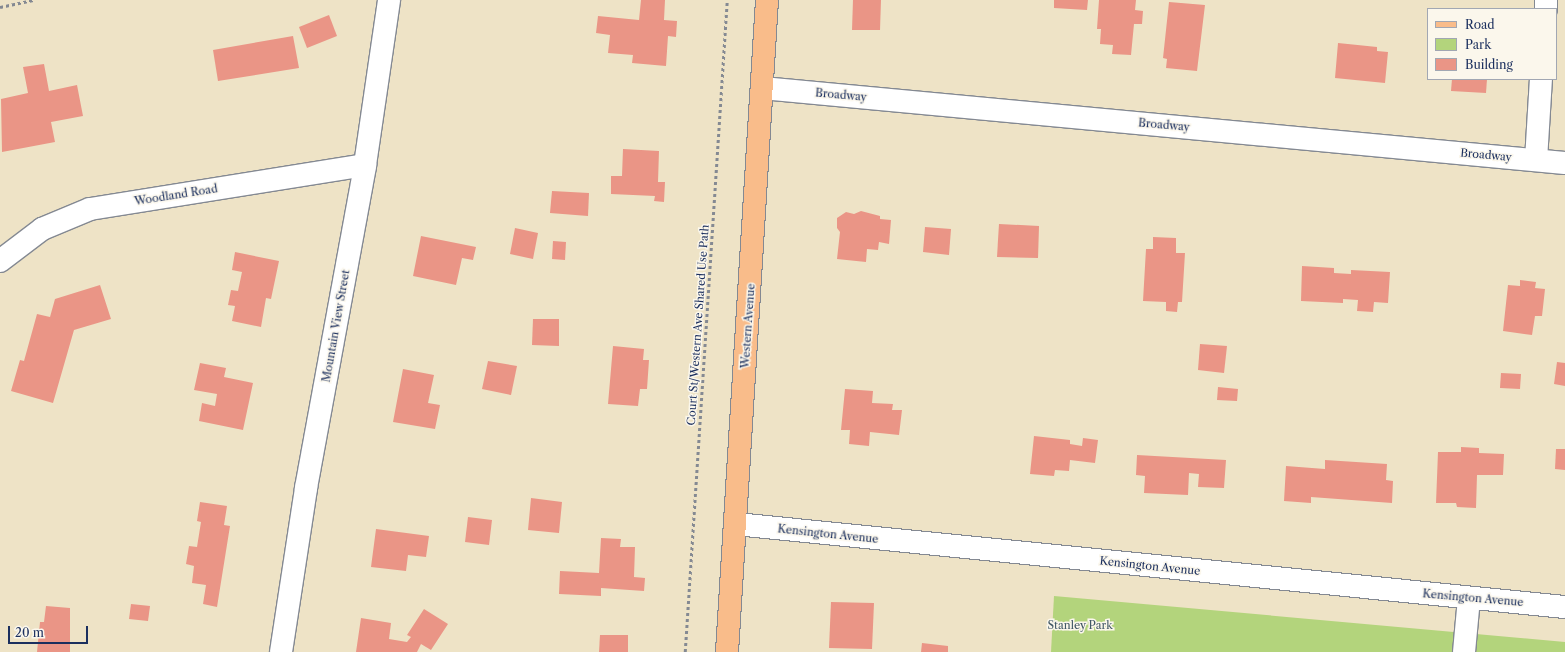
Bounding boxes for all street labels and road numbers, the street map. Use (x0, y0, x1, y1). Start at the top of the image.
street label: Broadway (815, 86, 867, 104)
street label: Broadway (1138, 116, 1190, 134)
street label: Broadway (1460, 146, 1512, 164)
street label: Woodland Road (133, 182, 219, 208)
street label: Court St/Western Ave Shared Use Path (684, 224, 712, 426)
street label: Mountain View Street (320, 268, 352, 384)
street label: Western Avenue (738, 283, 758, 369)
street label: Kensington Avenue (777, 522, 879, 546)
street label: Kensington Avenue (1099, 554, 1201, 578)
street label: Kensington Avenue (1422, 587, 1524, 609)

